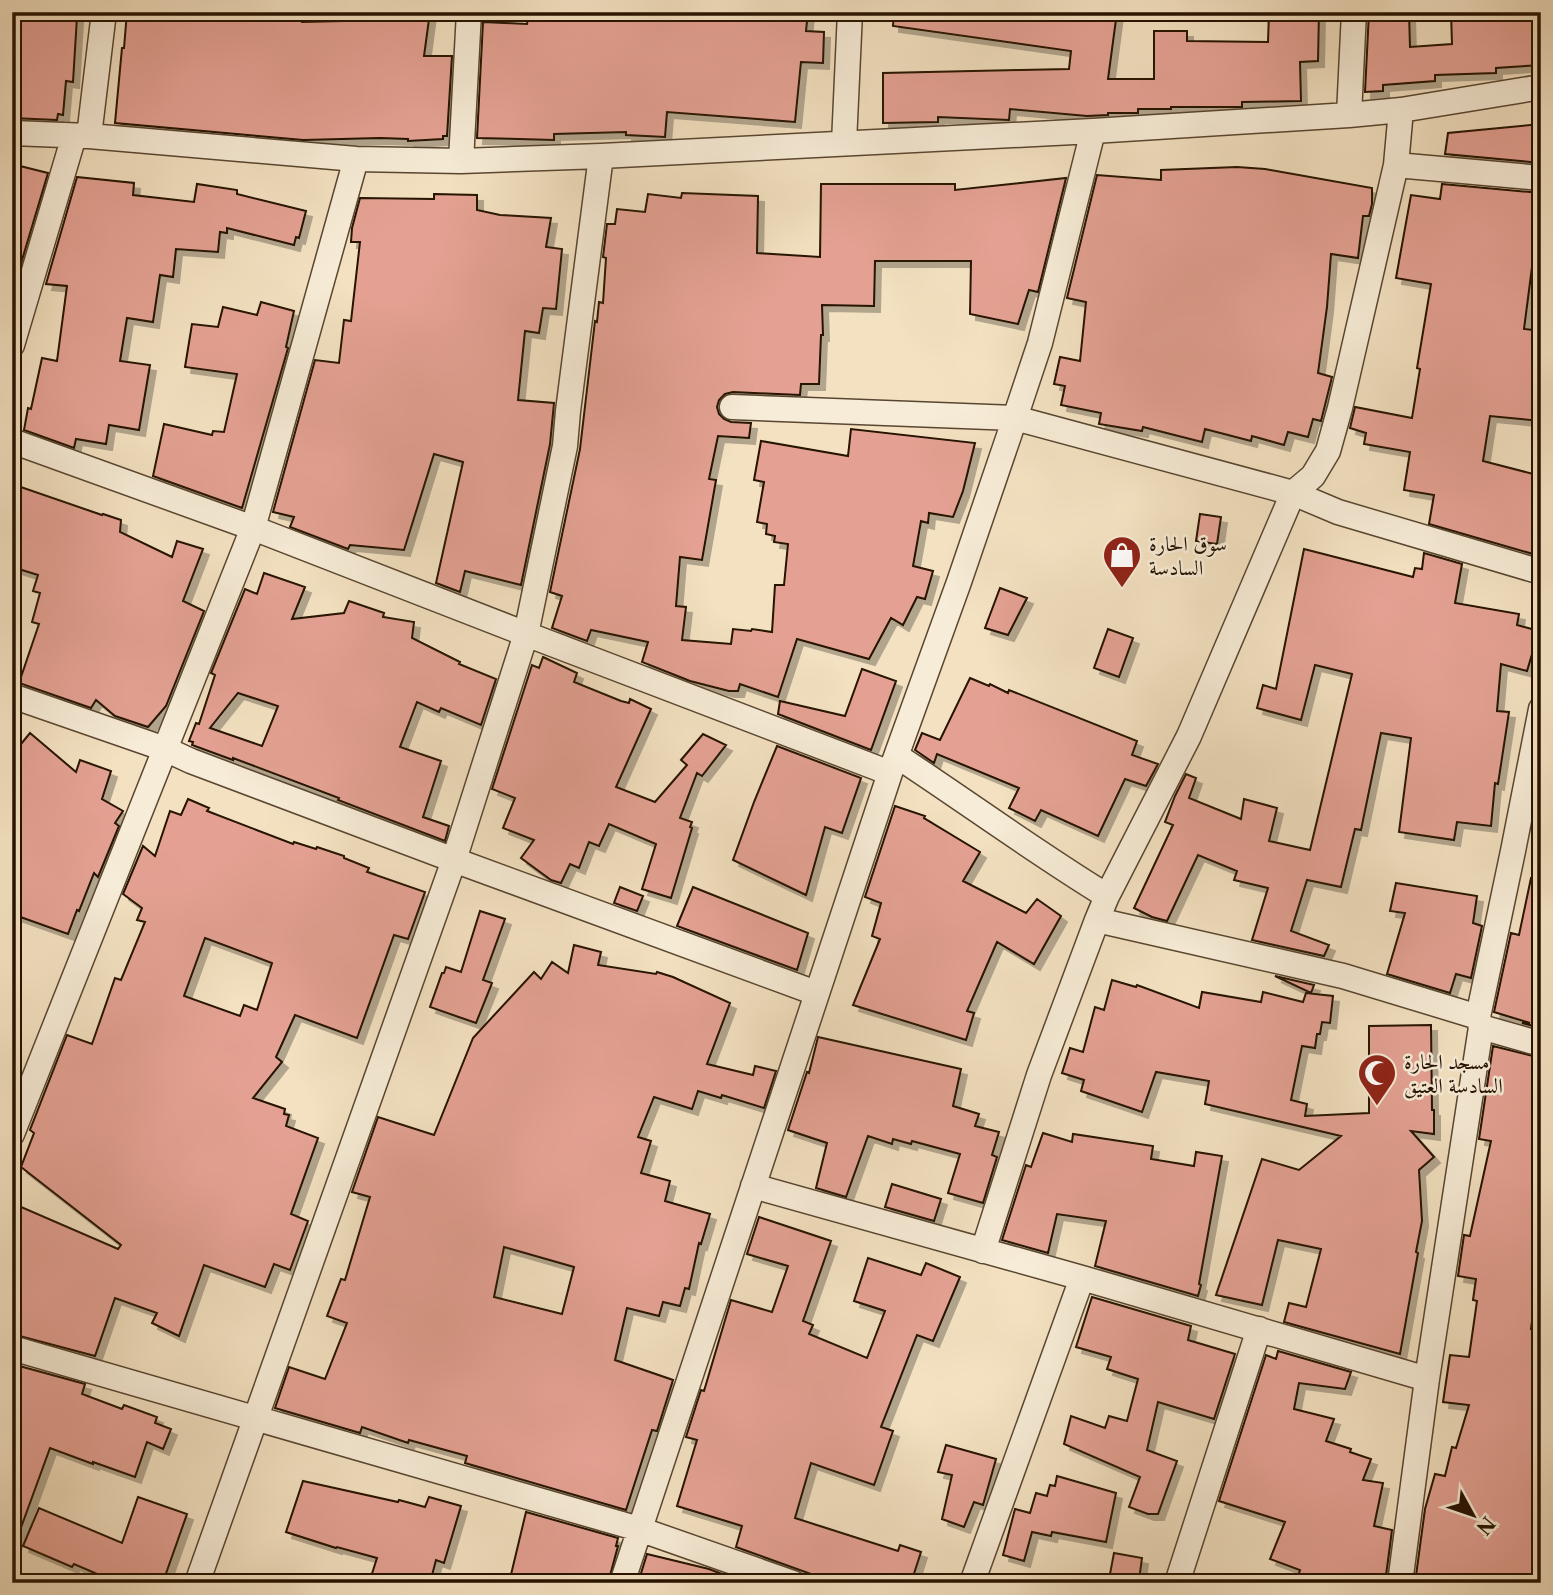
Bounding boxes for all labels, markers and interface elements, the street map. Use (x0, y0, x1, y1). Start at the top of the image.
place label: سوق الحارة السادسة (1149, 531, 1227, 580)
shop icon: سوق الحارة السادسة (1101, 534, 1143, 589)
place label: مسجد الحارة السادسة العتيق (1404, 1049, 1503, 1099)
mosque icon: مسجد الحارة السادسة العتيق (1356, 1052, 1398, 1107)
north arrow (1438, 1480, 1508, 1550)
text: N (1472, 1512, 1500, 1539)

